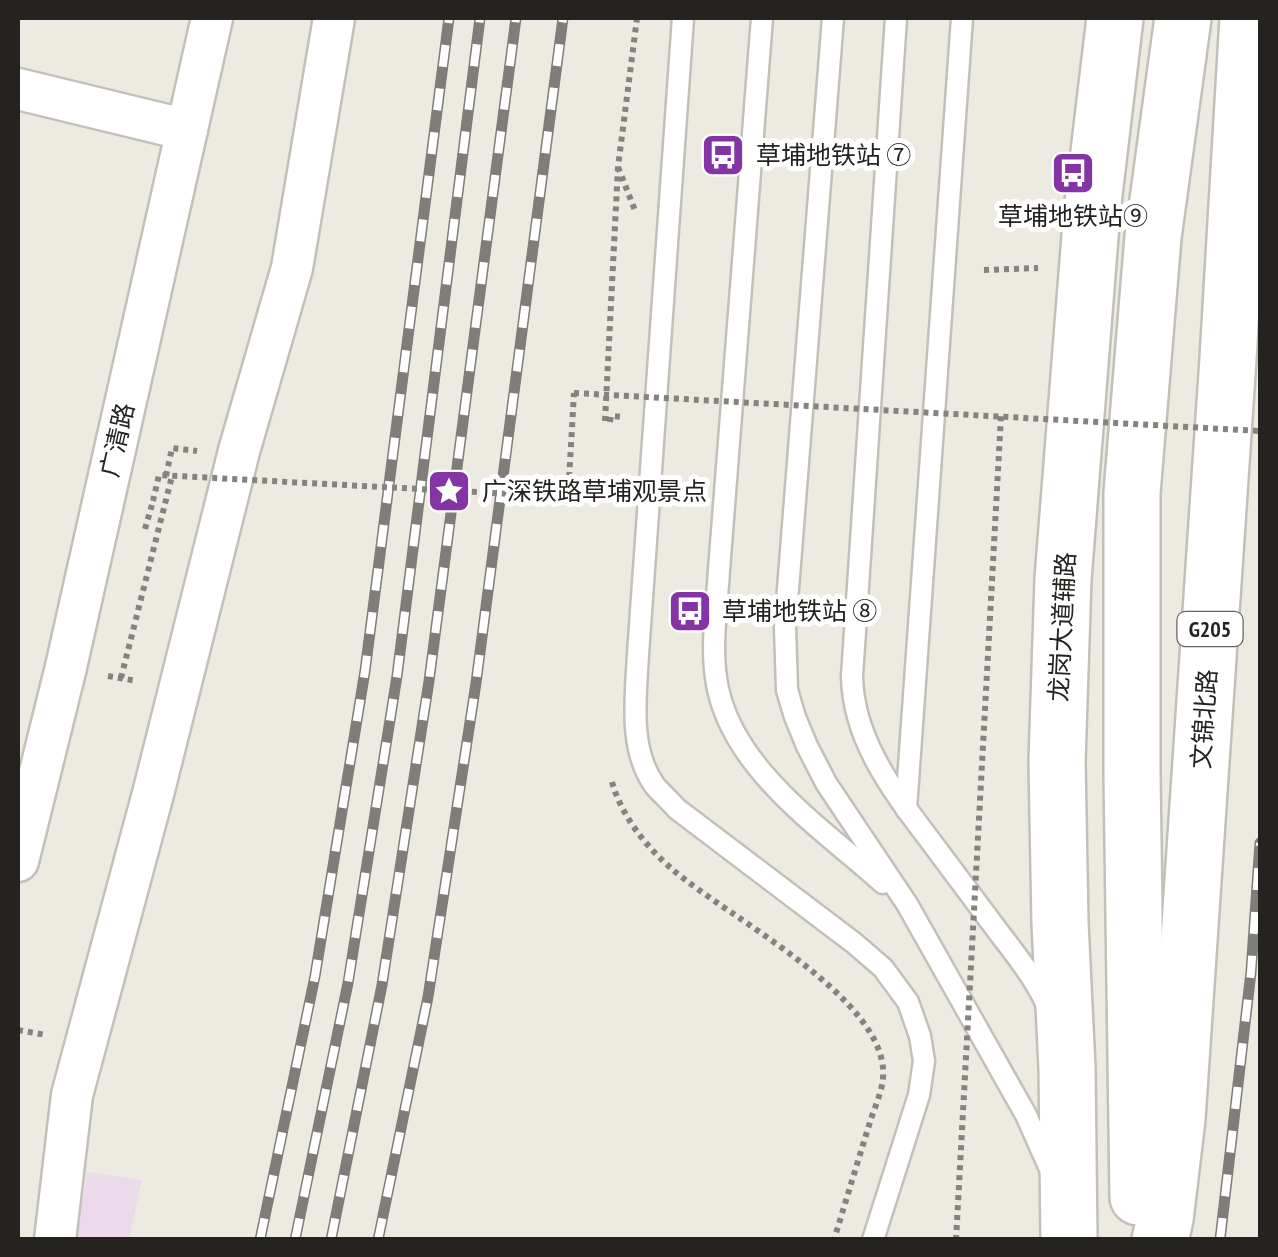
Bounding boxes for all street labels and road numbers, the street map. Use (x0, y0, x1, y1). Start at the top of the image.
street label: 广清路 (93, 400, 141, 480)
street label: 龙岗大道辅路 (1042, 551, 1082, 703)
road number: G205 (1178, 612, 1242, 646)
street label: 文锦北路 (1185, 668, 1223, 770)

